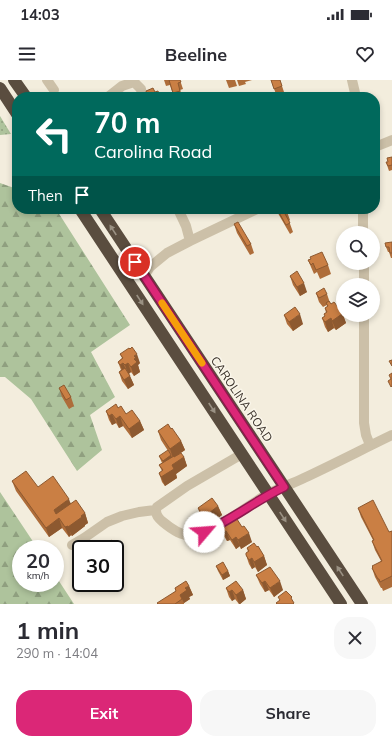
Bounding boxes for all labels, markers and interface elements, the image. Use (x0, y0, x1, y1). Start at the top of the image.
text: 14:03 (20, 5, 60, 24)
icon: menu (16, 43, 38, 65)
text: Beeline (165, 43, 227, 66)
icon: heart (354, 43, 376, 65)
text: 70 m (94, 105, 160, 140)
icon: left (28, 108, 80, 160)
text: Carolina Road (94, 140, 212, 163)
icon: arrive (71, 184, 93, 206)
text: Then (28, 186, 63, 205)
one-way arrow (110, 224, 117, 236)
map controls (336, 226, 380, 322)
button: search (336, 226, 380, 270)
pin (118, 245, 152, 279)
icon: arrive (124, 251, 146, 273)
button: layers (336, 278, 380, 322)
one-way arrow (136, 295, 144, 305)
street label: CAROLINA ROAD (208, 353, 276, 445)
one-way arrow (208, 403, 216, 413)
position arrow (183, 511, 225, 553)
one-way arrow (279, 512, 287, 522)
speed limit sign: 30 (72, 540, 124, 592)
text: 20 (26, 548, 50, 573)
one-way arrow (336, 566, 344, 577)
text: km/h (27, 569, 49, 582)
text: 1 min (16, 615, 79, 645)
button: close (334, 617, 376, 659)
text: 290 m · 14:04 (16, 645, 98, 661)
button: Exit (16, 690, 192, 736)
button: Share (200, 690, 376, 736)

